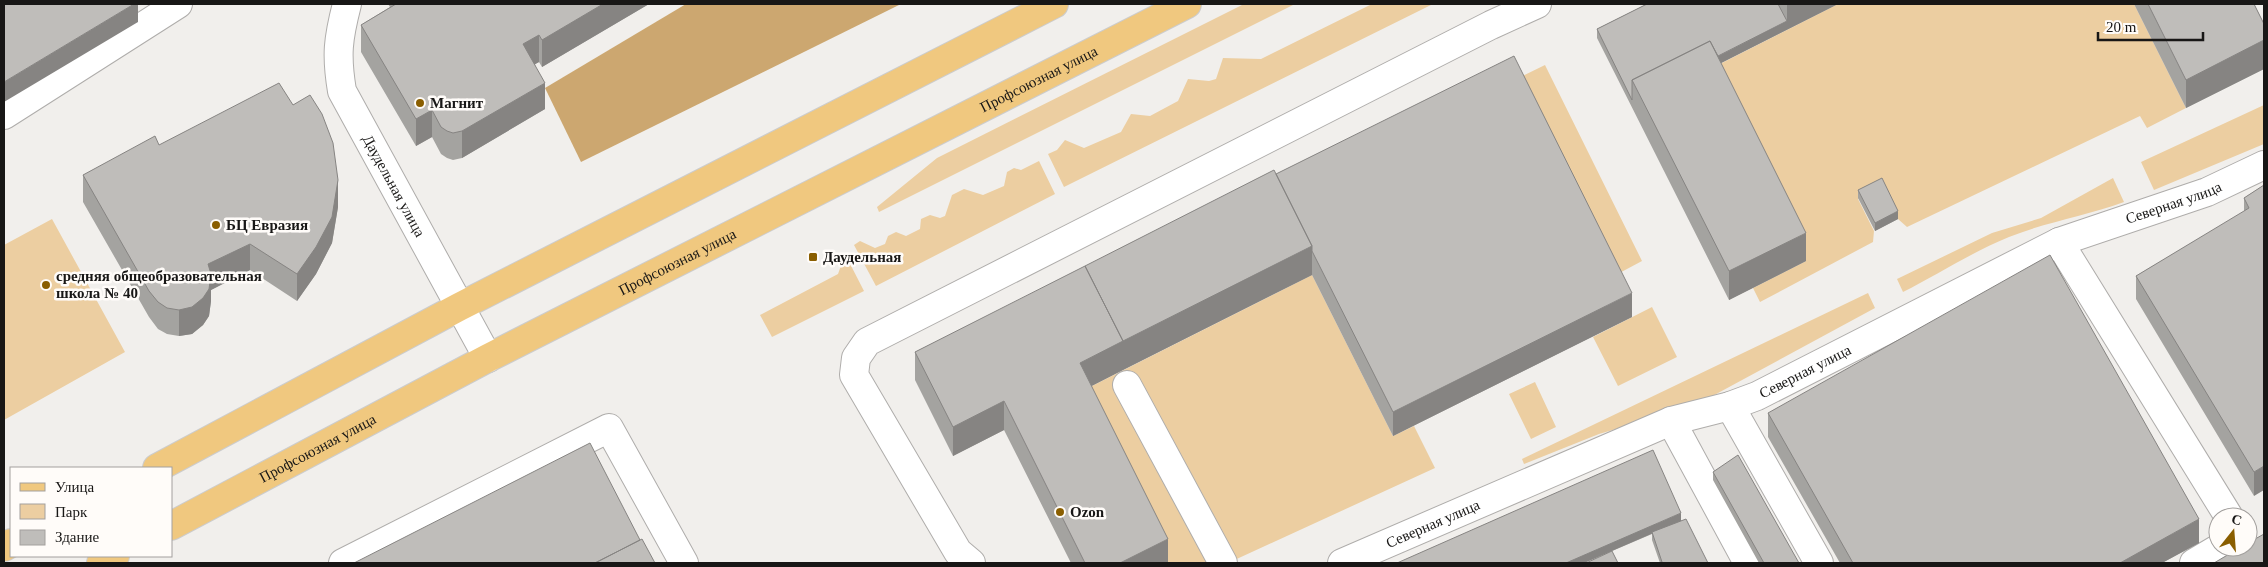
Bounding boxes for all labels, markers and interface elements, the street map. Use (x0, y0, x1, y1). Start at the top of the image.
scale bar (2098, 10, 2203, 42)
text: 20 m (2106, 19, 2137, 35)
street label: Профсоюзная улица (977, 43, 1100, 115)
place label: Магнит (430, 95, 484, 111)
marker: Магнит (414, 97, 426, 109)
street label: Даудельная улица (359, 132, 428, 240)
street label: Северная улица (2123, 178, 2224, 227)
place label: БЦ Евразия (226, 217, 308, 233)
marker: БЦ Евразия (210, 219, 222, 231)
street label: Профсоюзная улица (616, 226, 739, 298)
place label: Даудельная (823, 249, 901, 265)
marker: Даудельная (807, 251, 819, 263)
place label: средняя общеобразовательная школа № 40 (56, 268, 262, 301)
marker: средняя общеобразовательная школа № 40 (40, 279, 52, 291)
street label: Северная улица (1757, 341, 1854, 401)
street label: Профсоюзная улица (257, 411, 379, 486)
legend (10, 467, 172, 557)
text: Улица (55, 479, 94, 495)
street label: Северная улица (1384, 496, 1482, 551)
text: Парк (55, 504, 88, 520)
place label: Ozon (1070, 504, 1105, 520)
marker: Ozon (1054, 506, 1066, 518)
north arrow (2208, 507, 2258, 557)
text: С (2230, 511, 2244, 529)
text: Здание (55, 529, 99, 545)

